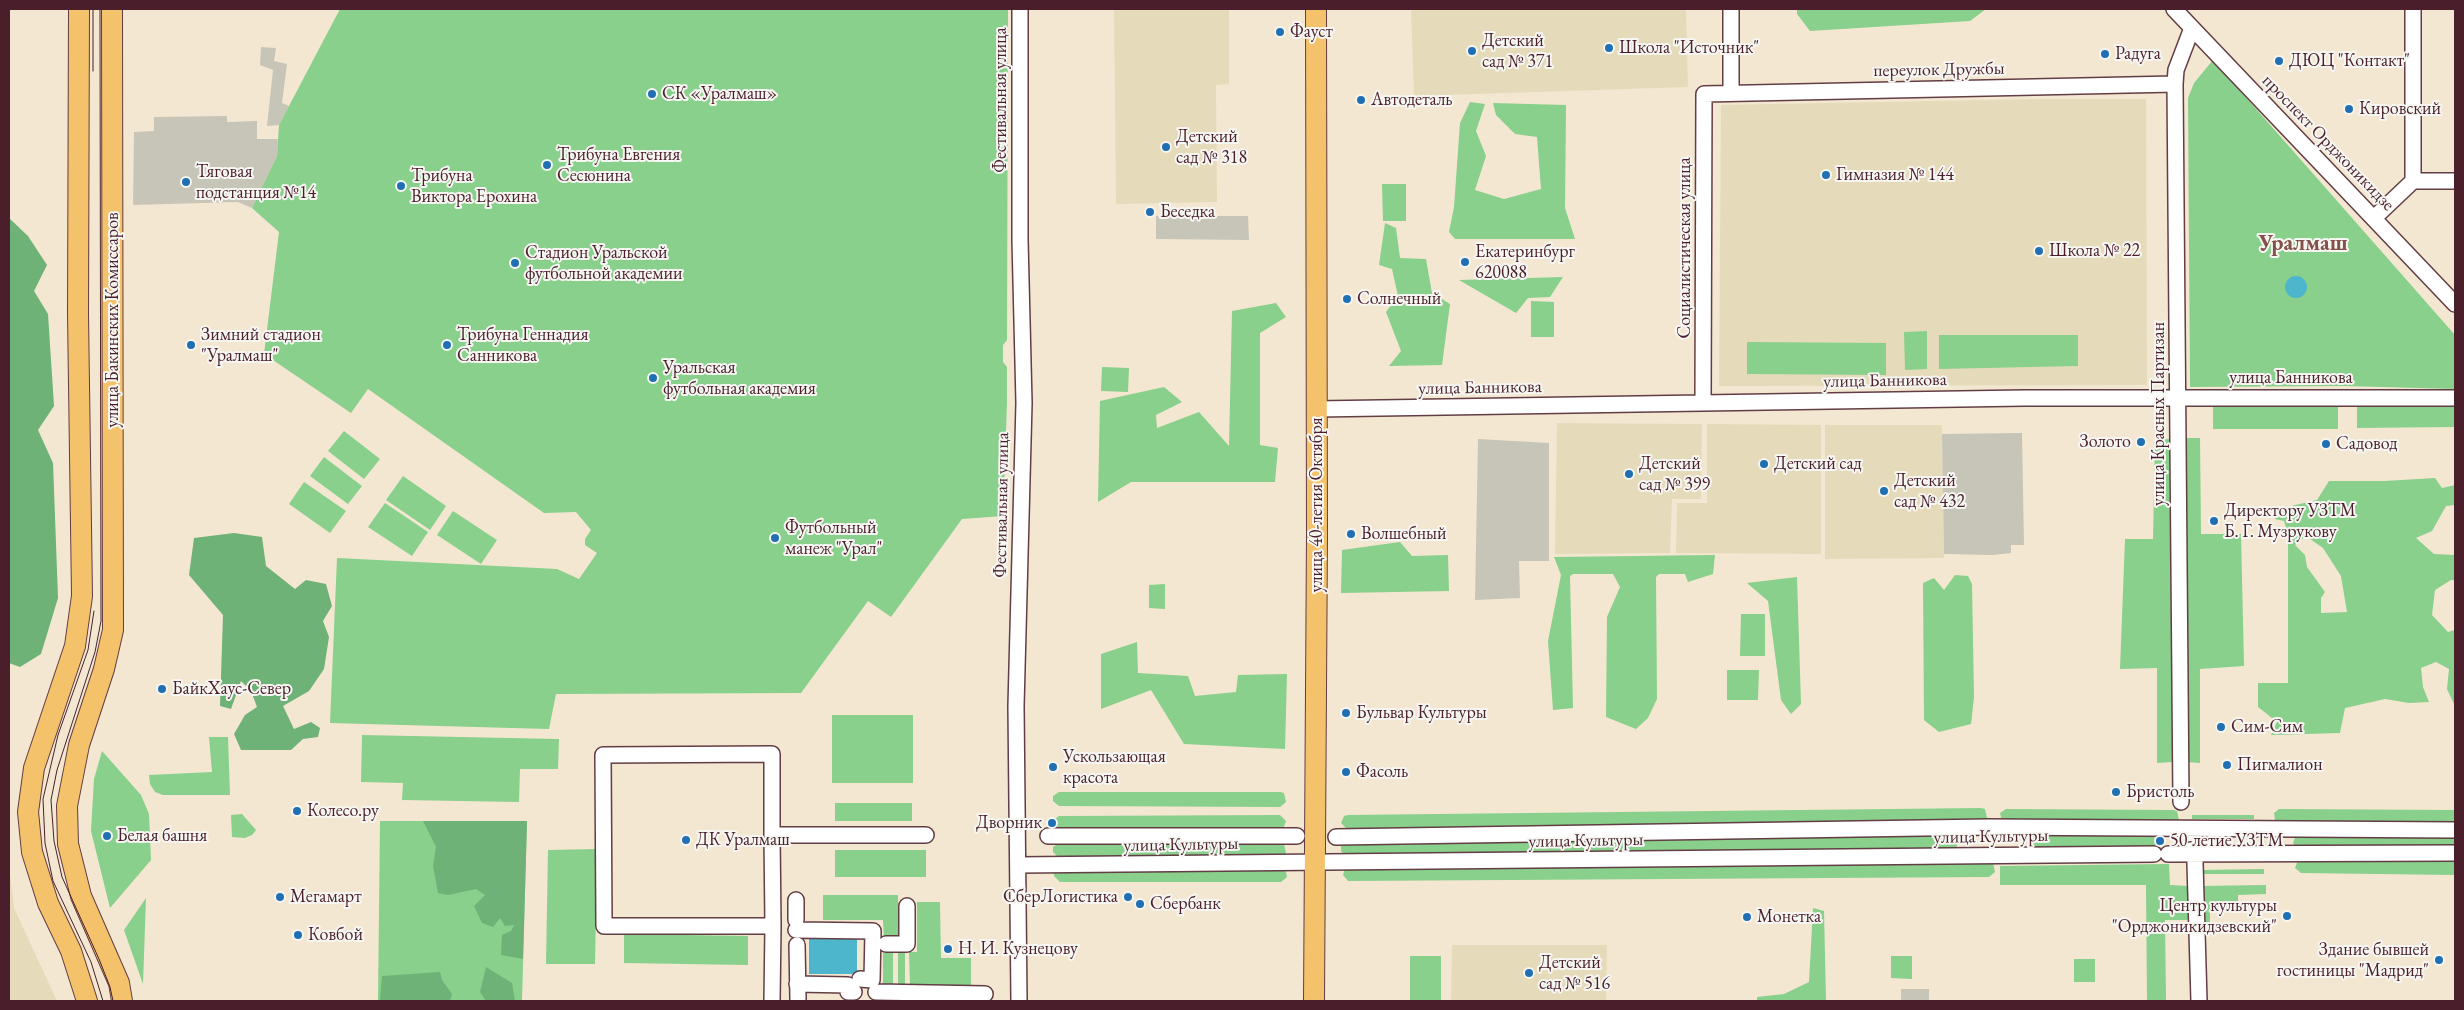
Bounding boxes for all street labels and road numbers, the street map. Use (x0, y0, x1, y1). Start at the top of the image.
street label: Фестивальная улица (990, 27, 1012, 173)
street label: переулок Дружбы (1873, 58, 2005, 82)
street label: проспект Орджоникидзе (2257, 70, 2399, 216)
street label: Социалистическая улица (1674, 157, 1696, 339)
street label: улица Бакинских Комиссаров (102, 212, 124, 428)
street label: улица Красных Партизан (2148, 322, 2170, 506)
street label: улица Банникова (2229, 367, 2353, 389)
street label: улица Банникова (1823, 369, 1947, 393)
street label: улица Банникова (1418, 376, 1542, 400)
street label: улица 40-летия Октября (1306, 418, 1328, 592)
street label: Фестивальная улица (990, 432, 1014, 578)
street label: улица Культуры (1933, 825, 2049, 849)
street label: улица Культуры (1528, 829, 1644, 853)
street label: улица Культуры (1123, 833, 1239, 857)

